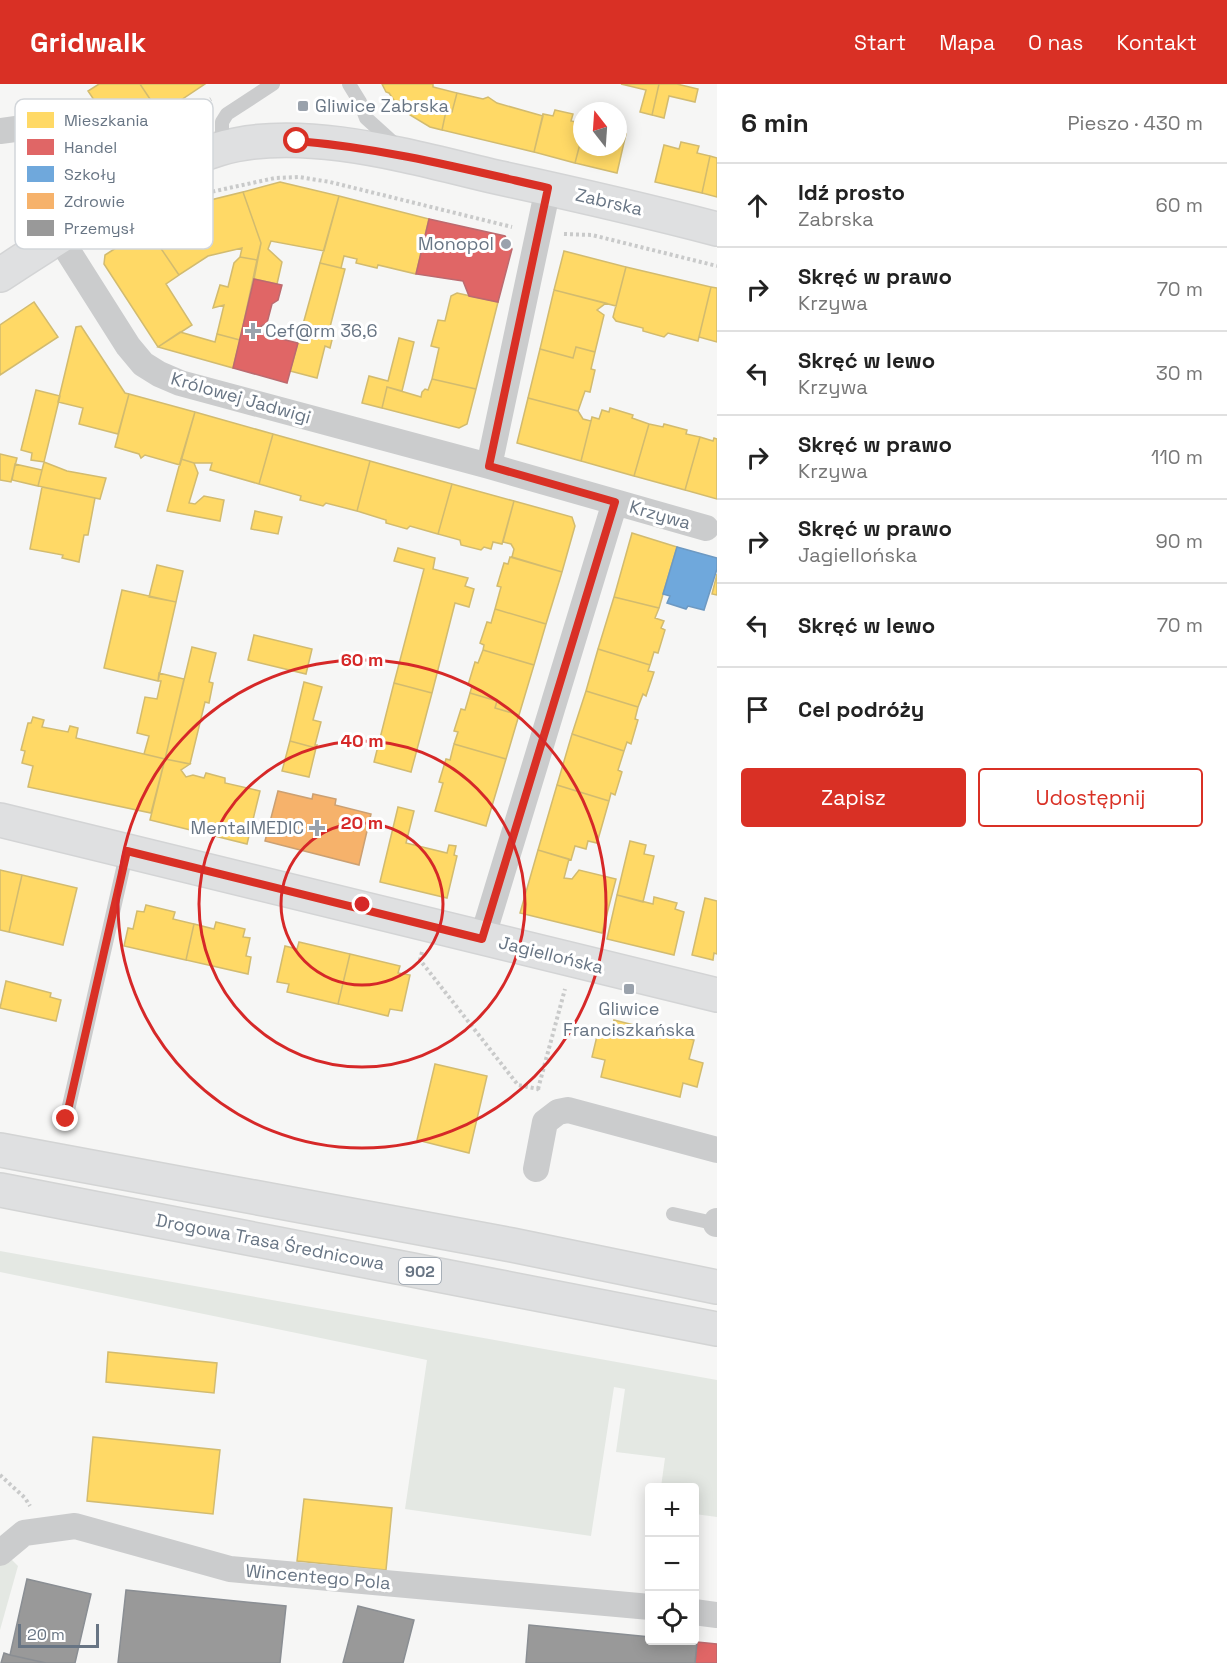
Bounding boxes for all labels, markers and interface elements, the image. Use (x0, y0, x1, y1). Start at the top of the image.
text: Gridwalk (30, 24, 146, 60)
text: Start (854, 29, 906, 56)
text: Mapa (939, 29, 995, 56)
text: O nas (1028, 29, 1083, 56)
text: Kontakt (1116, 29, 1197, 56)
place label: Gliwice Zabrska (315, 94, 449, 117)
legend (15, 99, 213, 249)
marker: Gliwice Zabrska (296, 99, 310, 113)
north arrow (573, 102, 627, 156)
text: 6 min (741, 106, 809, 140)
text: Mieszkania (64, 110, 149, 131)
text: Pieszo · 430 m (1068, 110, 1203, 136)
route start (283, 127, 309, 153)
text: Handel (64, 137, 117, 158)
text: Szkoły (64, 164, 116, 185)
text: Idź prosto (798, 178, 905, 206)
street label: Zabrska (573, 183, 645, 220)
icon: ahead (741, 189, 774, 222)
text: Zdrowie (64, 191, 125, 212)
text: 60 m (1156, 192, 1203, 218)
text: Zabrska (798, 206, 874, 232)
text: Przemysł (64, 218, 135, 239)
place label: Monopol (418, 232, 494, 255)
marker: Monopol (499, 237, 513, 251)
text: Skręć w prawo (798, 262, 952, 290)
icon: right (741, 273, 774, 306)
text: 70 m (1157, 276, 1203, 302)
text: Krzywa (798, 290, 868, 316)
place label: Cef@rm 36,6 (265, 319, 377, 342)
marker: Cef@rm 36,6 (246, 324, 260, 338)
text: Skręć w lewo (798, 346, 935, 374)
icon: left (741, 357, 774, 390)
text: 30 m (1156, 360, 1203, 386)
street label: Królowej Jadwigi (168, 367, 314, 429)
text: Krzywa (798, 374, 868, 400)
text: Skręć w prawo (798, 430, 952, 458)
icon: right (741, 441, 774, 474)
text: 110 m (1151, 444, 1203, 470)
text: Krzywa (798, 458, 868, 484)
street label: Krzywa (627, 495, 693, 534)
text: Skręć w prawo (798, 514, 952, 542)
icon: right (741, 525, 774, 558)
text: 90 m (1156, 528, 1203, 554)
text: Jagiellońska (798, 542, 917, 568)
icon: left (741, 609, 774, 642)
text: Skręć w lewo (798, 611, 935, 639)
text: 70 m (1157, 612, 1203, 638)
text: 60 m (341, 648, 383, 671)
icon: arrive (741, 693, 774, 726)
text: Cel podróży (798, 695, 924, 723)
text: 40 m (340, 729, 384, 752)
button: Zapisz (741, 768, 966, 827)
button: Udostępnij (978, 768, 1203, 827)
text: 20 m (341, 811, 383, 834)
place label: MentalMEDIC (190, 816, 304, 839)
marker: MentalMEDIC (308, 819, 326, 837)
centre of rings (352, 894, 372, 914)
street label: Jagiellońska (496, 930, 606, 979)
marker: Gliwice Franciszkańska (622, 982, 636, 996)
place label: Gliwice Franciszkańska (563, 997, 695, 1041)
route end (52, 1105, 78, 1131)
street label: Drogowa Trasa Średnicowa (154, 1208, 386, 1275)
road number: 902 (399, 1258, 441, 1284)
map controls (645, 1483, 699, 1645)
button: + (645, 1483, 699, 1537)
button: − (645, 1537, 699, 1591)
street label: Wincentego Pola (244, 1559, 392, 1594)
button: locate (645, 1591, 699, 1645)
scale bar (18, 1621, 99, 1648)
text: 20 m (27, 1624, 65, 1645)

